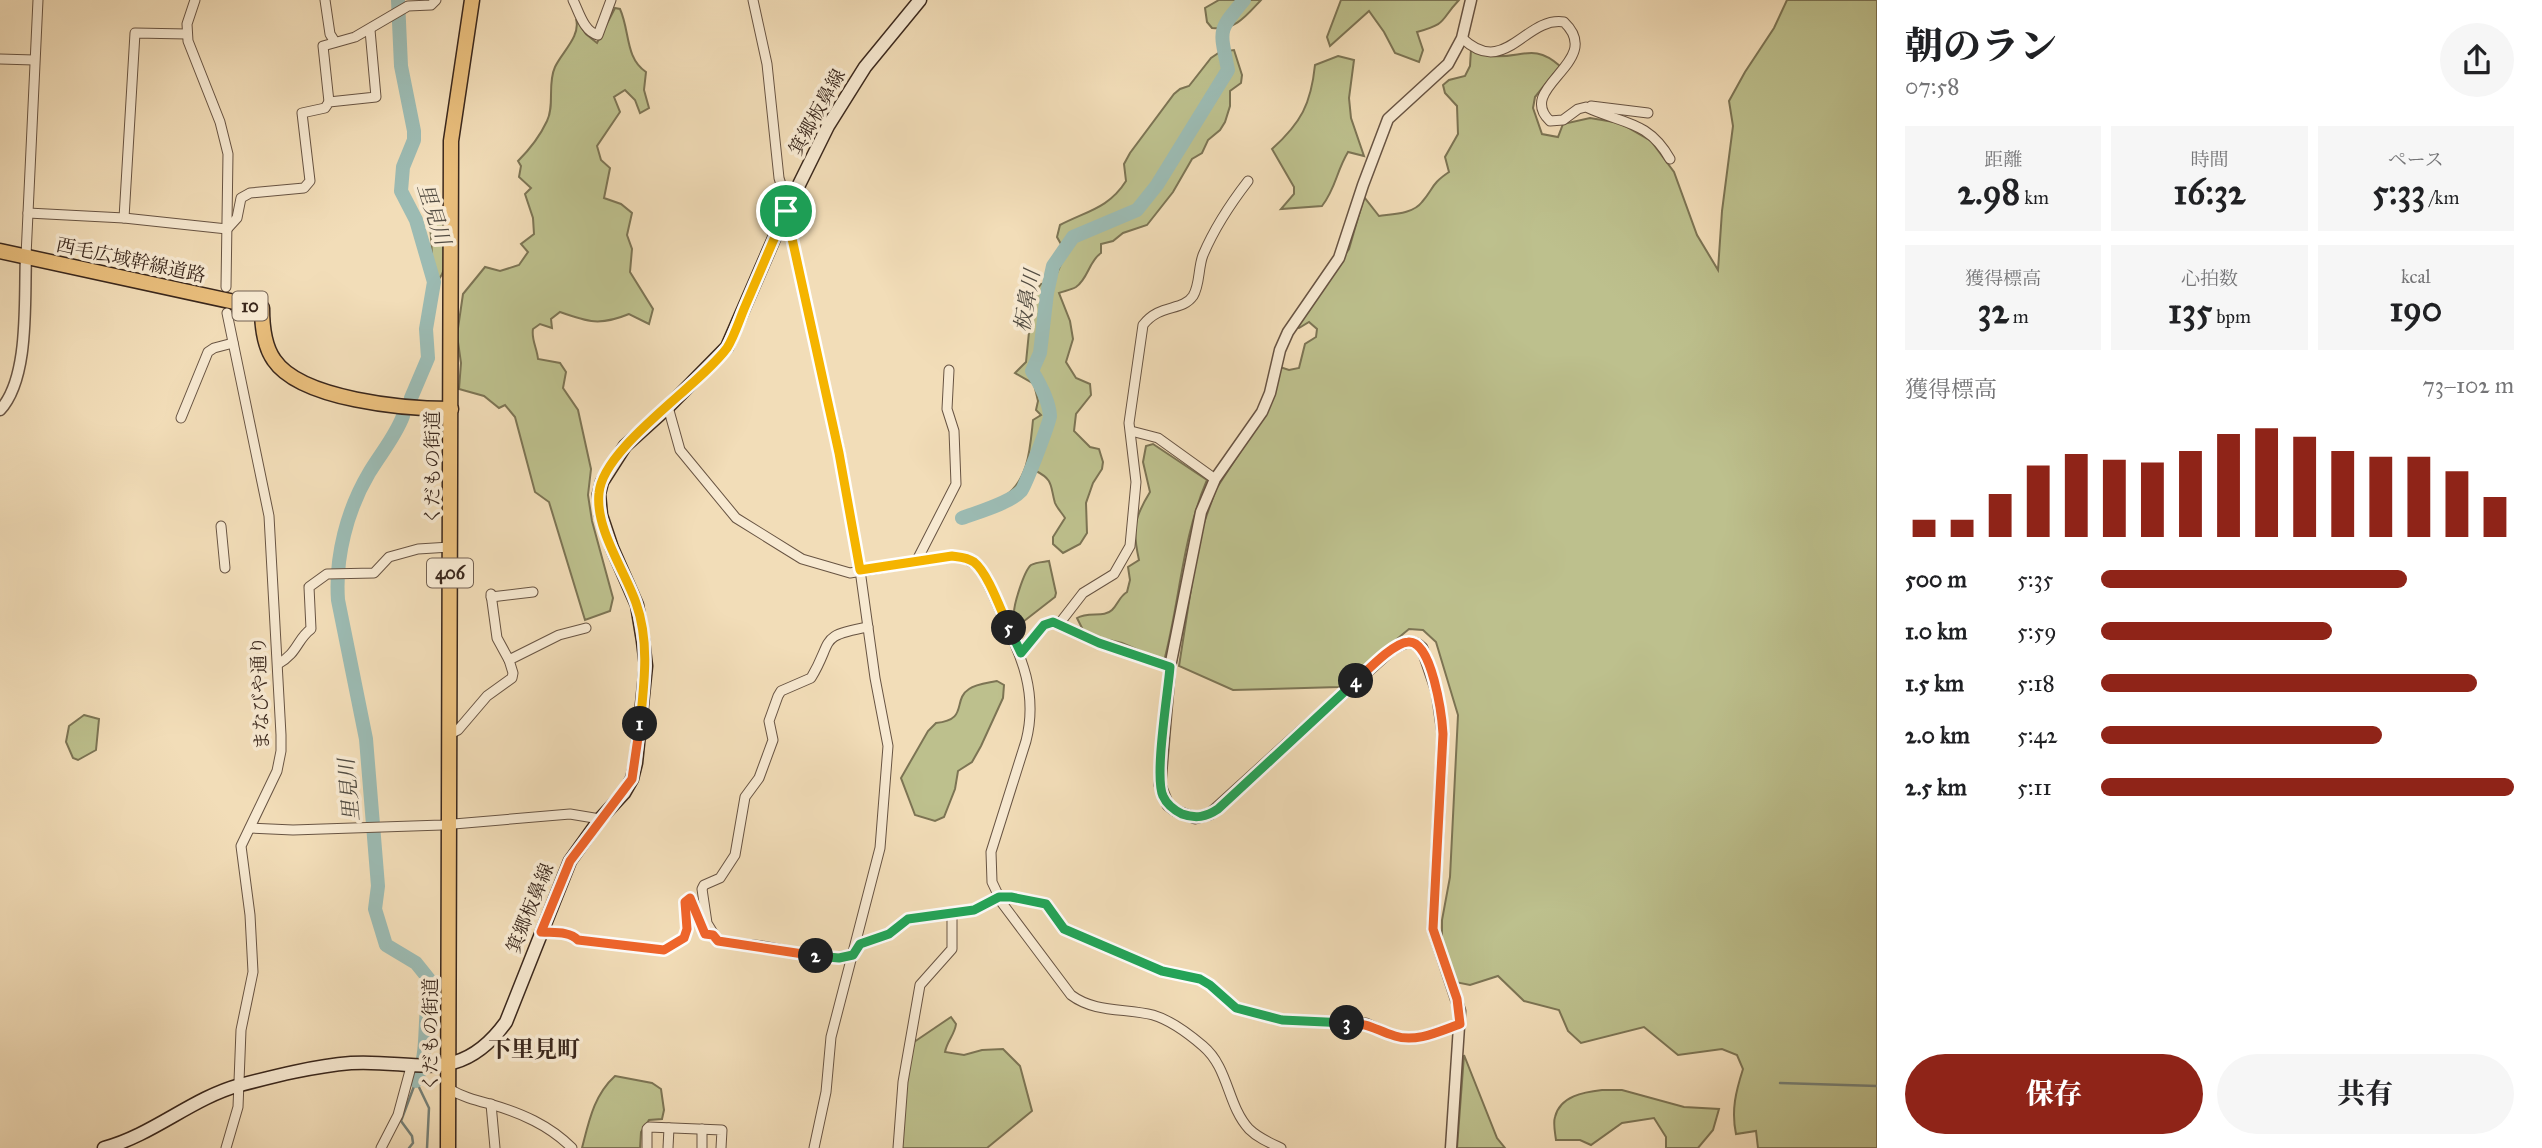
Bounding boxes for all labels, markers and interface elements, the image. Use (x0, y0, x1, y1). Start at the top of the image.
text: 朝のラン (1905, 23, 2057, 69)
button: share (2440, 23, 2514, 97)
street label: 箕郷板鼻線 (784, 65, 850, 159)
text: 07:58 (1905, 72, 1959, 100)
text: 距離 (1984, 148, 2022, 171)
text: 時間 (2190, 148, 2229, 171)
text: ペース (2388, 148, 2444, 171)
text: 2.98 (1957, 171, 2020, 214)
text: 16:32 (2174, 171, 2245, 214)
text: 5:33 (2372, 171, 2425, 214)
water label: 里見川 (412, 180, 457, 250)
pin (756, 181, 816, 241)
text: km (2020, 186, 2049, 209)
text: /km (2425, 186, 2459, 209)
icon: arrive (767, 192, 805, 230)
street label: 西毛広域幹線道路 (54, 233, 208, 287)
text: kcal (2401, 265, 2431, 288)
water label: 板鼻川 (1009, 266, 1046, 334)
text: 獲得標高 (1965, 267, 2041, 290)
text: 心拍数 (2181, 267, 2238, 290)
text: 190 (2389, 288, 2442, 331)
text: 32 (1978, 290, 2009, 333)
text: 135 (2168, 290, 2212, 333)
road number: 10 (232, 292, 268, 320)
text: m (2009, 305, 2029, 328)
text: bpm (2212, 305, 2251, 328)
text: 73–102 m (2422, 371, 2514, 399)
text: 獲得標高 (1905, 375, 1997, 403)
street label: くだもの街道 (421, 411, 444, 525)
road number: 406 (427, 558, 473, 588)
text: 500 m (1905, 565, 1967, 593)
text: 5:35 (2017, 565, 2053, 593)
pin: 5 (992, 610, 1026, 646)
text: 5 (1004, 616, 1013, 639)
text: 1.0 km (1905, 617, 1967, 645)
text: 5:59 (2017, 617, 2057, 645)
street label: まなびや通り (247, 636, 273, 750)
pin: 4 (1338, 664, 1374, 698)
text: 4 (1350, 669, 1361, 692)
text: 1.5 km (1905, 669, 1964, 697)
text: 5:18 (2017, 669, 2055, 697)
pin: 1 (622, 706, 658, 742)
text: 1 (636, 712, 643, 735)
text: 2.0 km (1905, 721, 1970, 749)
text: 5:42 (2017, 721, 2058, 749)
water label: 里見川 (333, 755, 365, 823)
text: 2.5 km (1905, 773, 1967, 801)
text: 5:11 (2017, 773, 2052, 801)
street label: 箕郷板鼻線 (502, 860, 558, 956)
pin: 2 (798, 939, 834, 974)
text: 2 (811, 944, 820, 967)
street label: くだもの街道 (419, 978, 442, 1092)
pin: 3 (1330, 1006, 1364, 1040)
text: 3 (1343, 1011, 1350, 1034)
district label: 下里見町 (488, 1035, 580, 1063)
button: 保存 (1905, 1054, 2203, 1134)
button: 共有 (2217, 1054, 2514, 1134)

